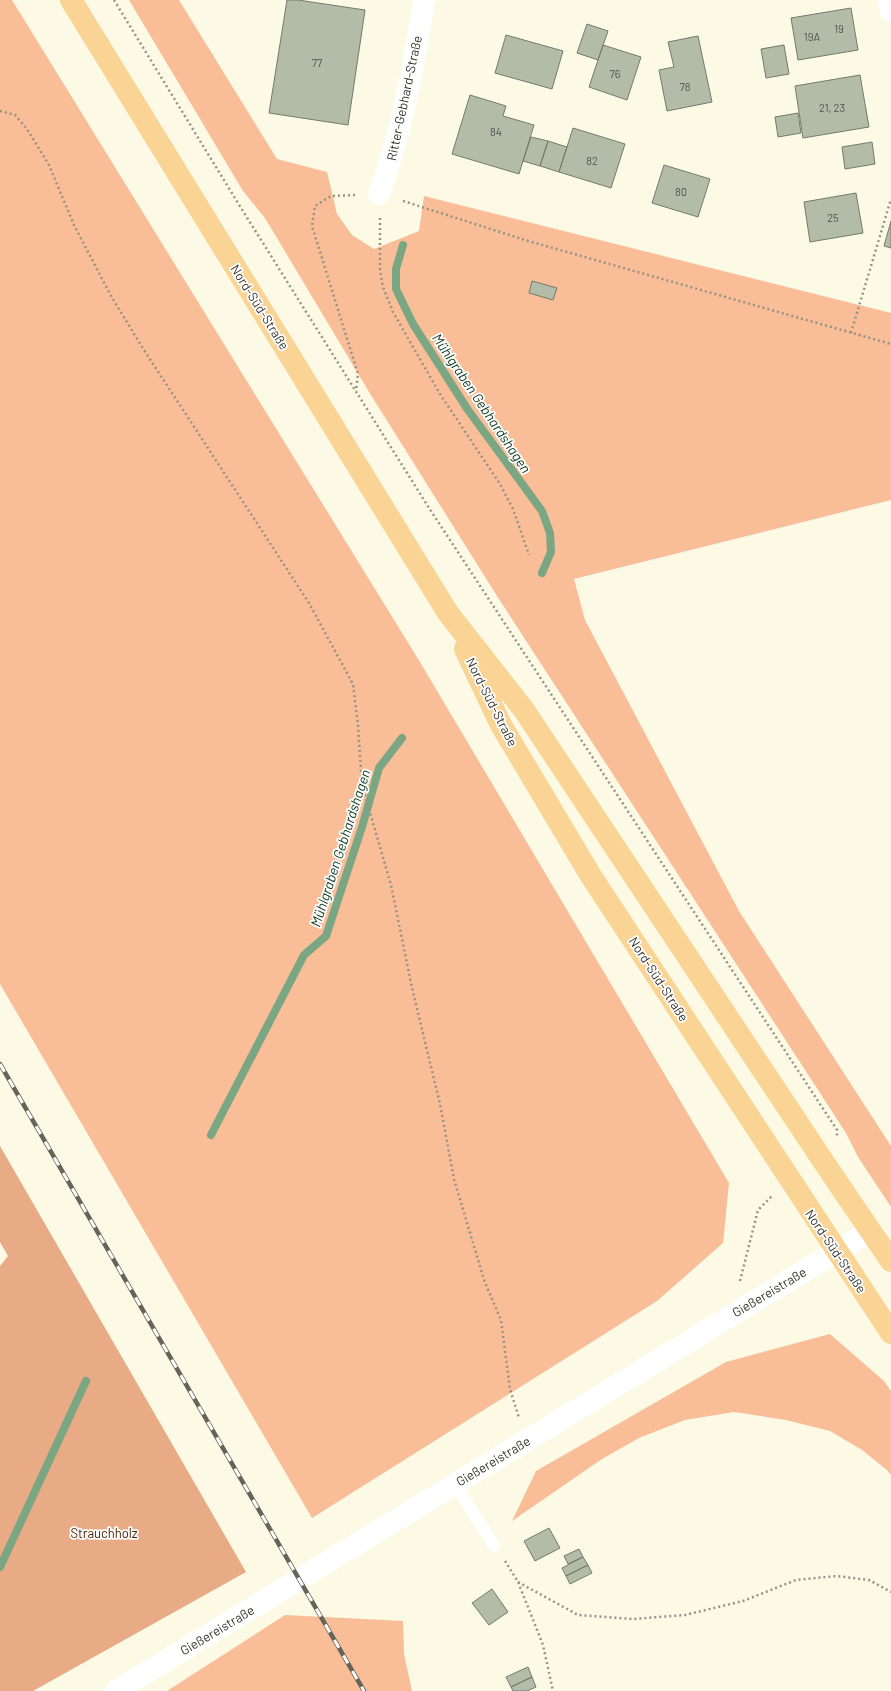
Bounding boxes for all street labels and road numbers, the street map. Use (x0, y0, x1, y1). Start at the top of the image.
street label: Ritter-Gebhard-Straße (383, 34, 425, 162)
street label: Nord-Süd-Straße (227, 261, 293, 353)
street label: Nord-Süd-Straße (463, 655, 521, 749)
street label: Nord-Süd-Straße (626, 934, 692, 1024)
street label: Nord-Süd-Straße (802, 1206, 870, 1296)
street label: Gießereistraße (729, 1264, 809, 1320)
street label: Gießereistraße (453, 1433, 533, 1489)
street label: Gießereistraße (177, 1602, 257, 1658)

